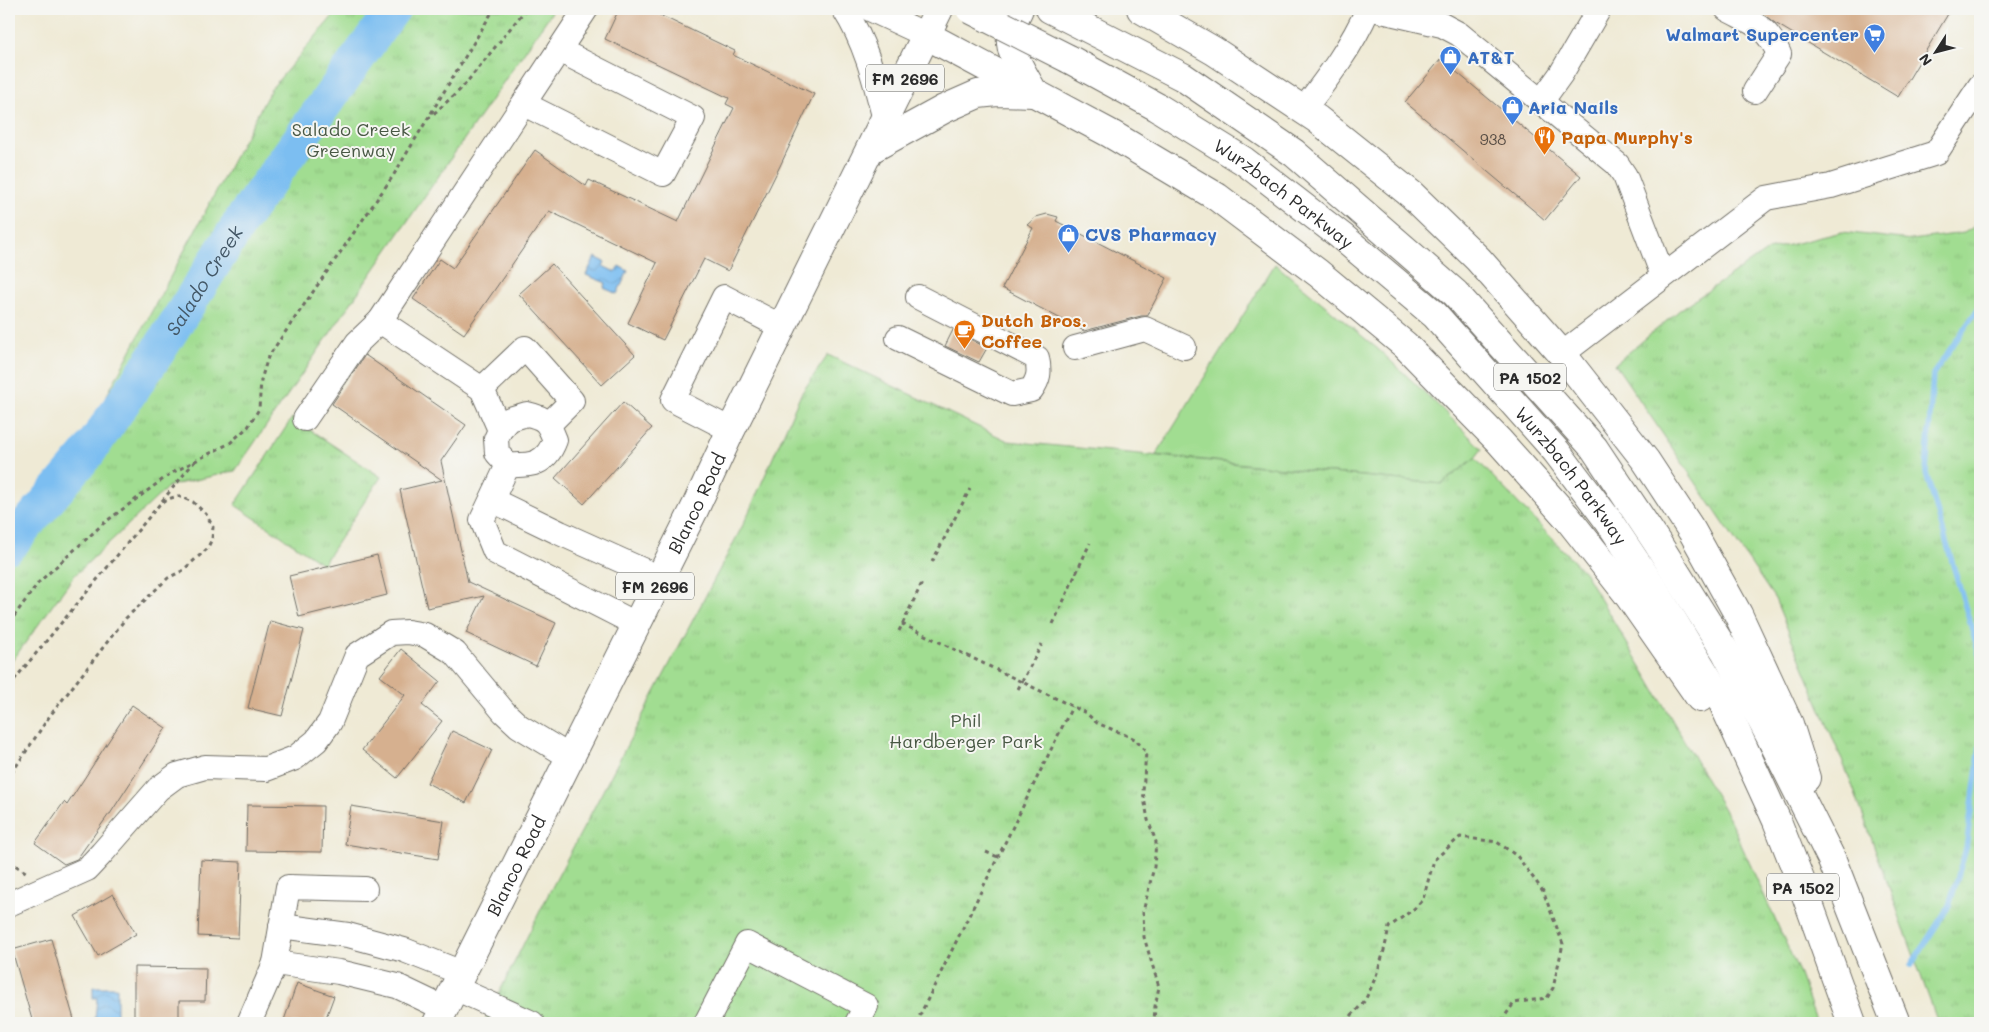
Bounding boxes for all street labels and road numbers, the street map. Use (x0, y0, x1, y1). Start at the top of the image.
road number: FM 2696 (866, 64, 944, 92)
street label: Wurzbach Parkway (1209, 133, 1359, 254)
road number: PA 1502 (1494, 364, 1566, 391)
street label: Wurzbach Parkway (1510, 401, 1633, 549)
street label: Blanco Road (662, 449, 731, 558)
road number: FM 2696 (616, 572, 694, 600)
street label: Blanco Road (481, 812, 551, 920)
road number: PA 1502 (1767, 874, 1839, 900)

